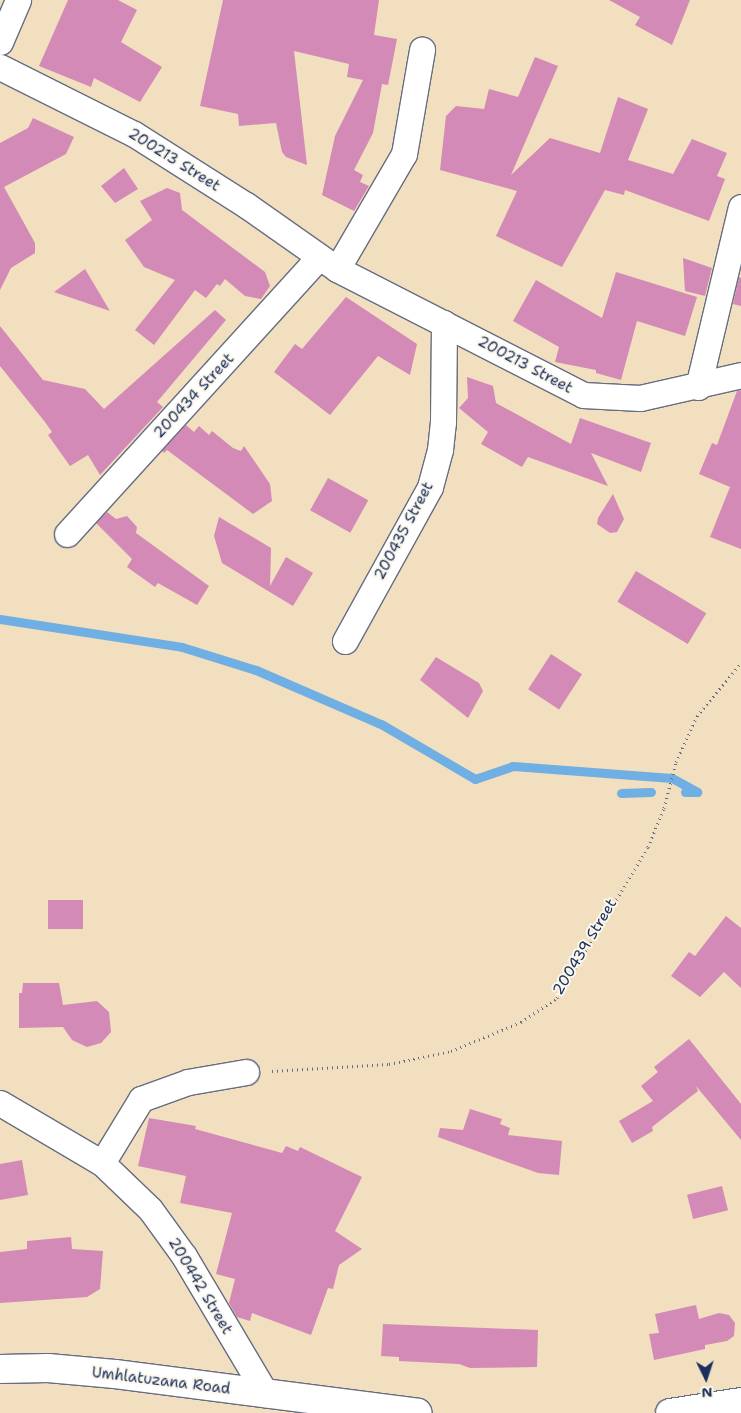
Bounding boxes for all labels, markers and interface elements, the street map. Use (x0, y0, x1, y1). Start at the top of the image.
street label: 200213 Street (125, 125, 223, 195)
street label: 200213 Street (474, 332, 576, 398)
street label: 200434 Street (150, 350, 238, 442)
street label: 200435 Street (371, 479, 437, 583)
street label: 200439 Street (549, 896, 621, 998)
street label: 200442 Street (164, 1234, 236, 1338)
north arrow (681, 1353, 731, 1403)
street label: Umhlatuzana Road (91, 1364, 231, 1398)
text: N (701, 1384, 713, 1402)

